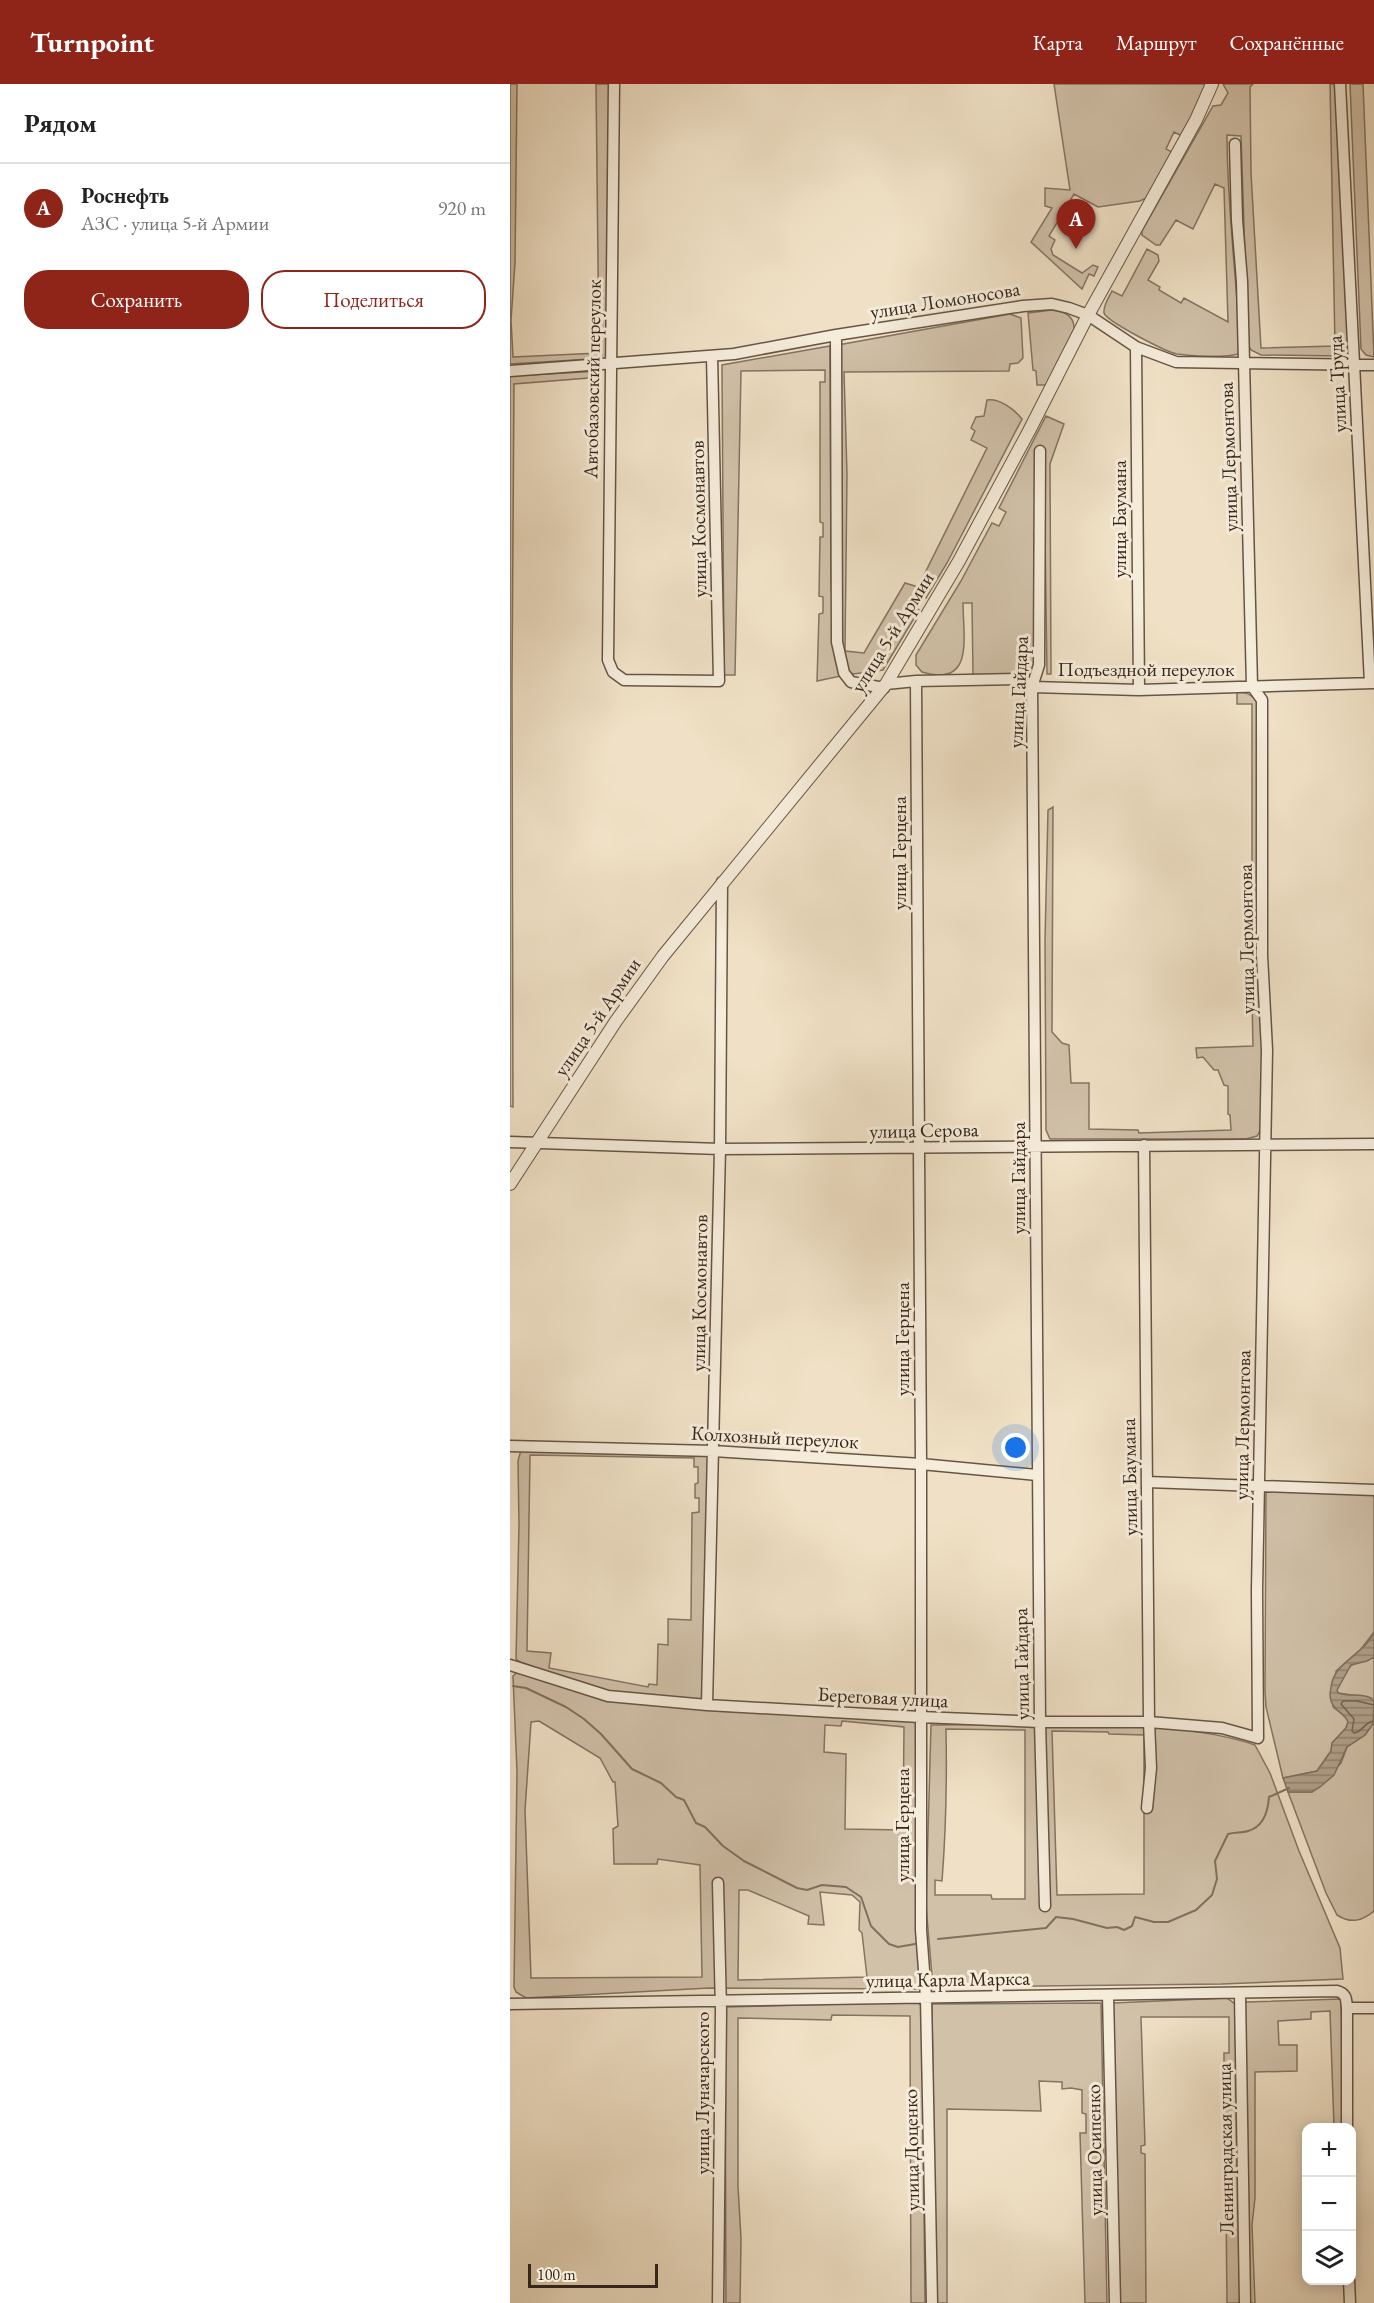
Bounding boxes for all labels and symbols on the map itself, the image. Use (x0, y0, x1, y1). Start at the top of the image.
pin: A (1056, 200, 1096, 249)
street label: улица Ломоносова (868, 275, 1022, 325)
street label: Автобазовский переулок (577, 279, 607, 480)
street label: улица Труда (1321, 335, 1353, 433)
street label: улица Лермонтова (1212, 381, 1244, 533)
street label: улица Космонавтов (684, 440, 712, 598)
street label: улица Баумана (1106, 460, 1132, 578)
street label: улица 5-й Армии (844, 566, 940, 697)
street label: улица Гайдара (1002, 635, 1034, 749)
street label: Подъездной переулок (1057, 656, 1235, 682)
street label: улица Герцена (886, 796, 912, 910)
street label: улица Лермонтова (1232, 864, 1260, 1014)
street label: улица 5-й Армии (548, 952, 647, 1081)
street label: улица Серова (869, 1116, 979, 1144)
street label: улица Гайдара (1005, 1122, 1031, 1234)
street label: улица Космонавтов (685, 1214, 713, 1372)
street label: улица Герцена (889, 1282, 915, 1396)
street label: улица Лермонтова (1228, 1350, 1256, 1500)
street label: улица Баумана (1115, 1418, 1143, 1536)
street label: Колхозный переулок (691, 1420, 860, 1454)
your location (1001, 1433, 1030, 1462)
street label: улица Гайдара (1007, 1608, 1035, 1720)
street label: Береговая улица (817, 1681, 949, 1713)
street label: улица Герцена (889, 1768, 915, 1882)
street label: улица Карла Маркса (866, 1965, 1030, 1993)
street label: улица Луначарского (689, 2011, 715, 2174)
street label: Ленинградская улица (1210, 2063, 1240, 2235)
street label: улица Осипенко (1080, 2084, 1108, 2216)
street label: улица Доценко (897, 2089, 925, 2211)
scale bar (528, 2261, 658, 2288)

